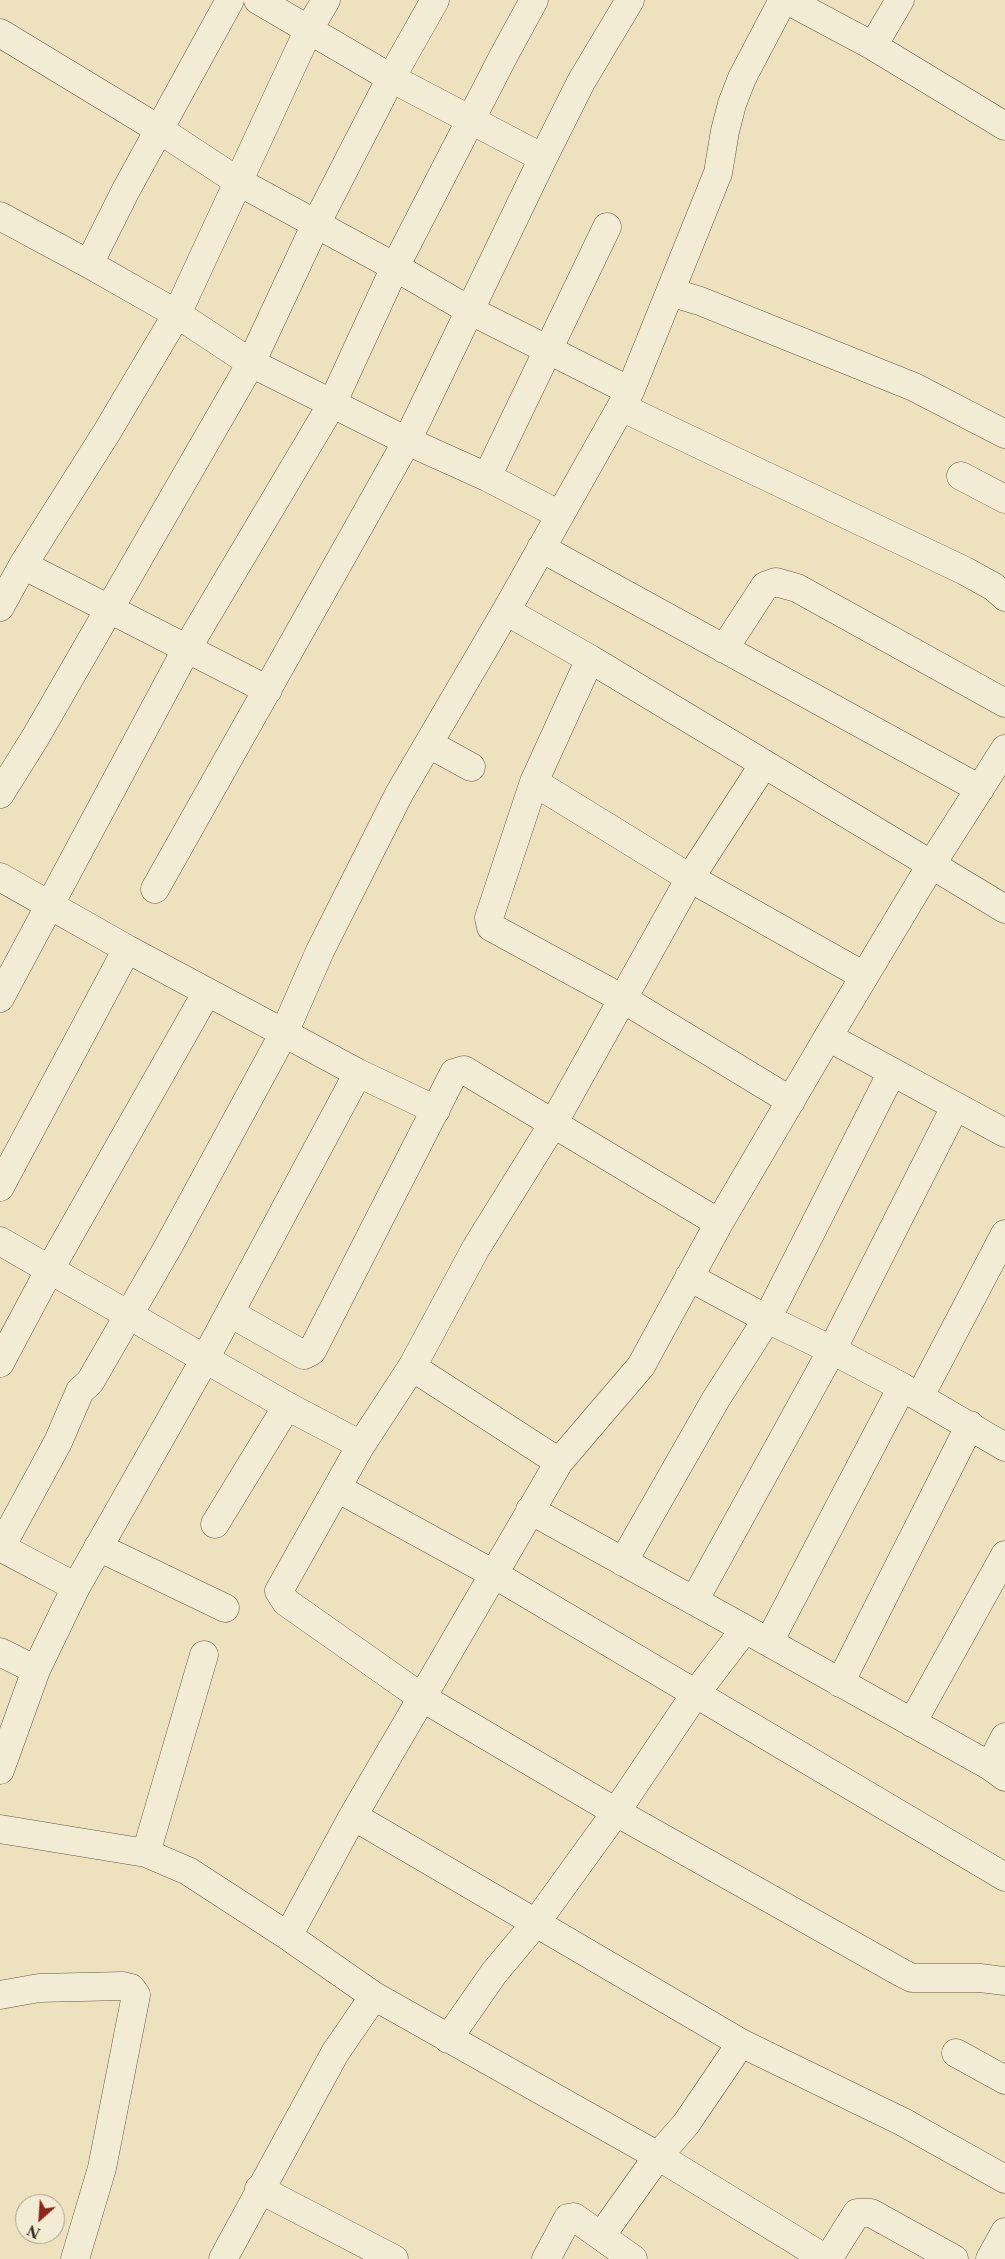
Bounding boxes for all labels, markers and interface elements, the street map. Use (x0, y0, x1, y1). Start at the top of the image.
north arrow (15, 2194, 65, 2244)
text: N (24, 2221, 43, 2242)

